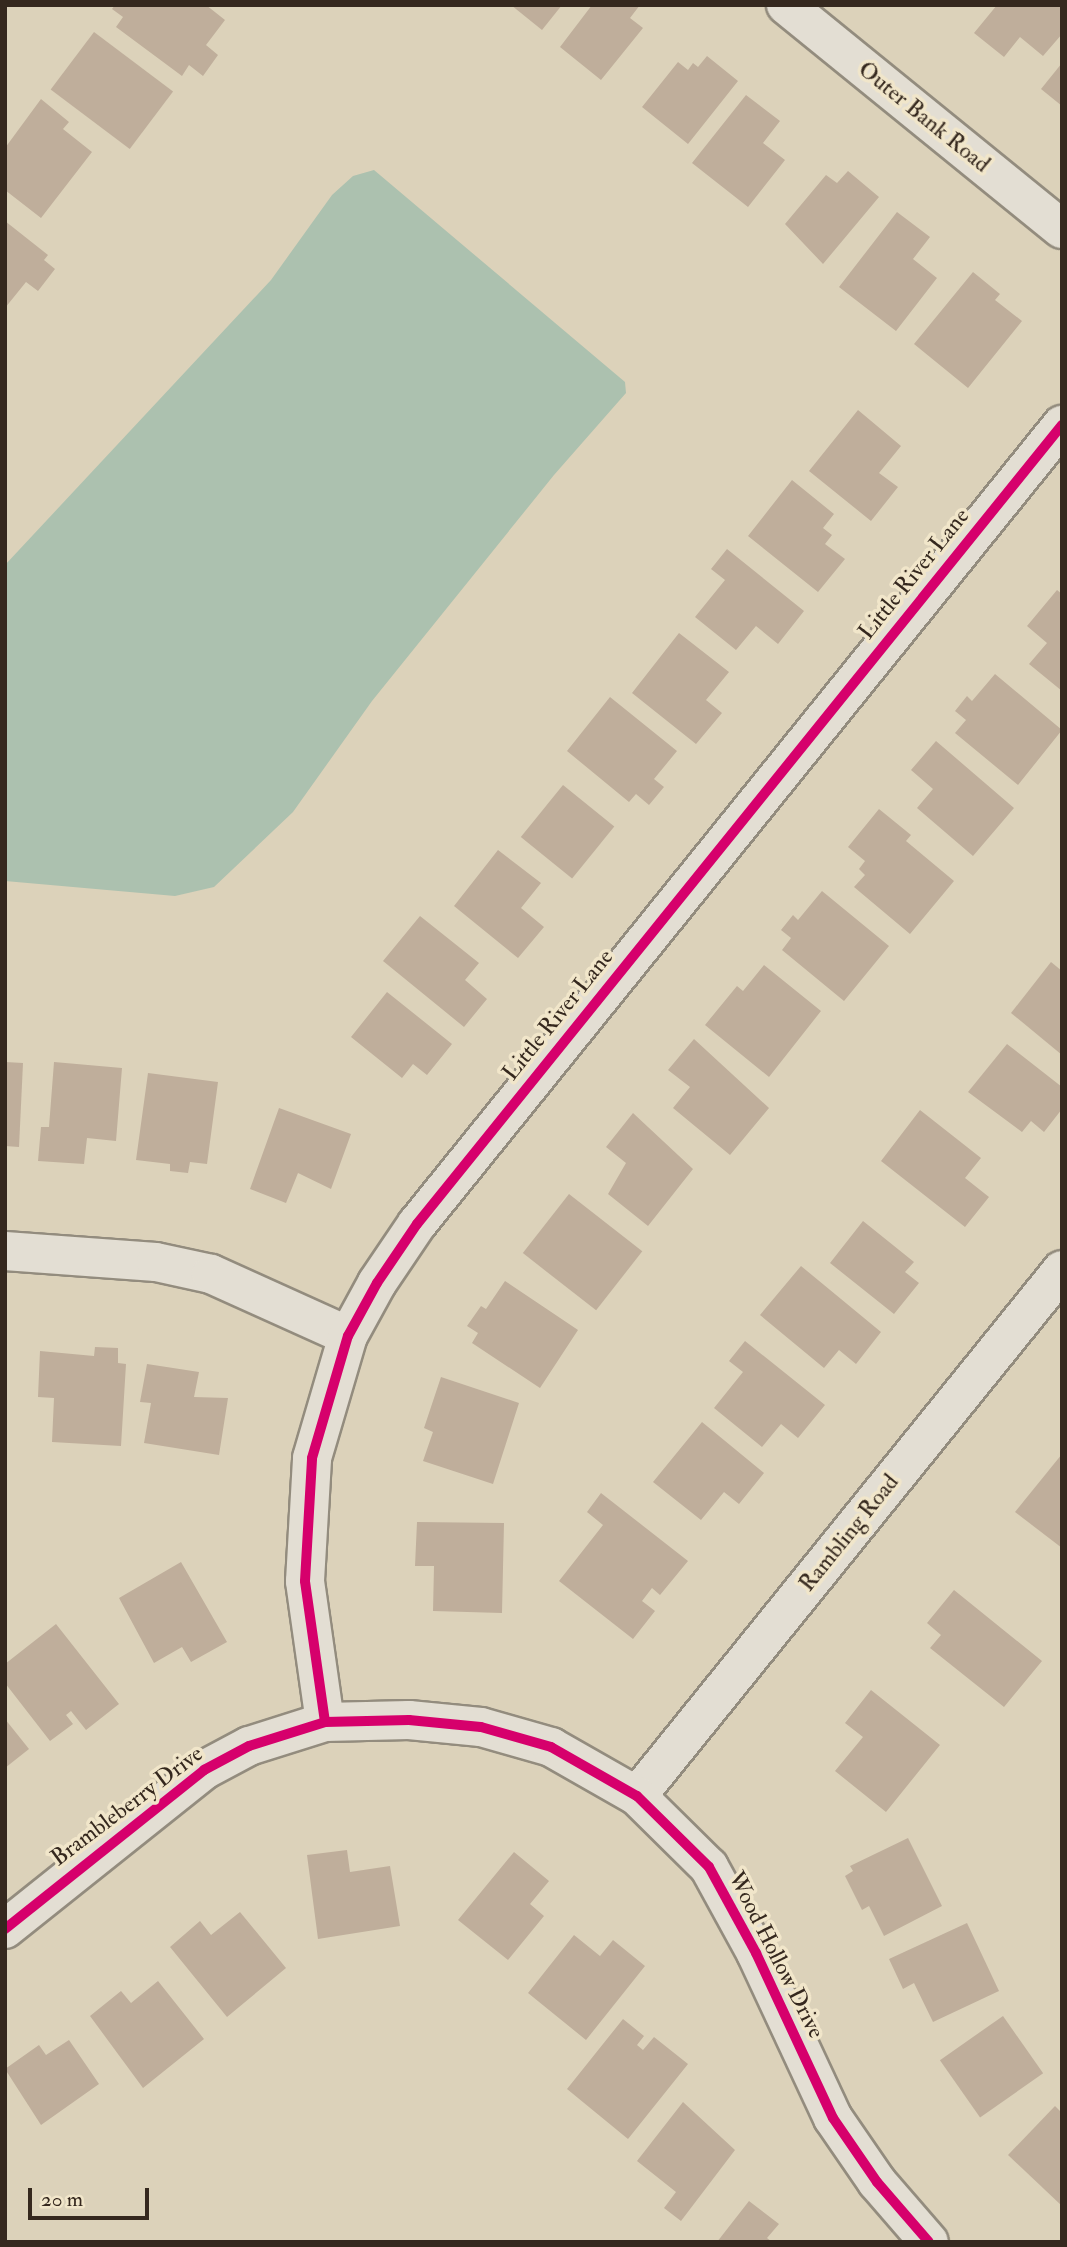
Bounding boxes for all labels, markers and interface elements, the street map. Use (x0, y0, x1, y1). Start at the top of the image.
street label: Outer Bank Road (853, 56, 995, 178)
street label: Little River Lane (853, 503, 975, 645)
street label: Little River Lane (497, 944, 619, 1086)
street label: Rambling Road (793, 1469, 905, 1597)
street label: Brambleberry Drive (46, 1740, 208, 1872)
street label: Wood Hollow Drive (722, 1867, 830, 2043)
scale bar (32, 2174, 152, 2218)
text: 20 m (41, 2186, 83, 2213)

